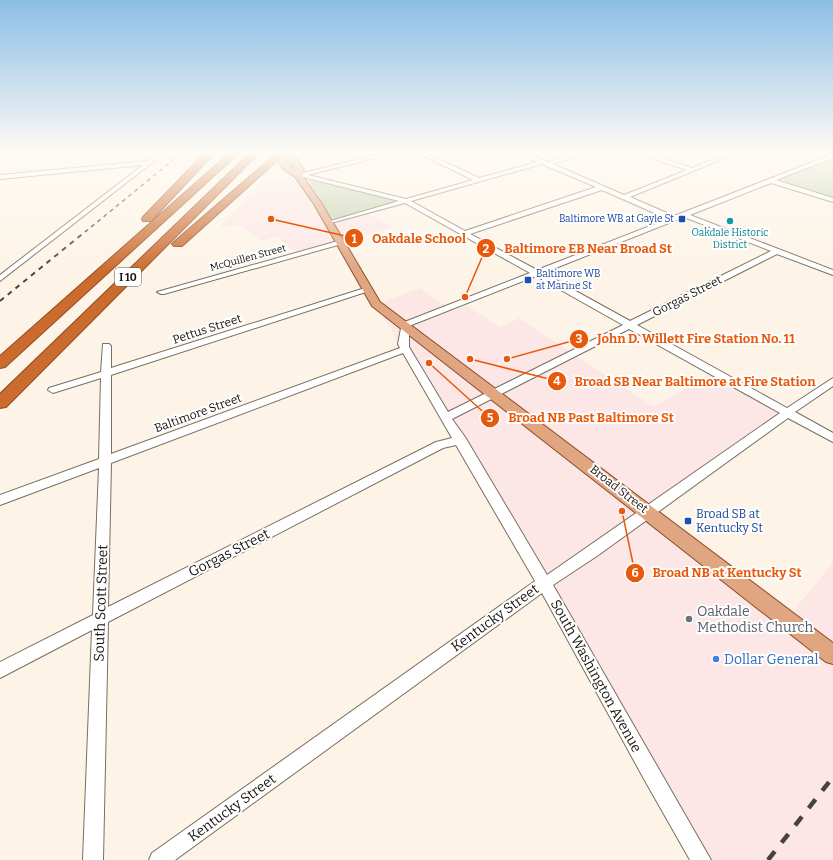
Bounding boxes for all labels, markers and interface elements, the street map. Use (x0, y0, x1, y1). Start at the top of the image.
place label: Baltimore WB at Gayle St (559, 213, 674, 225)
marker: Baltimore WB at Gayle St (677, 214, 687, 224)
marker: Oakdale Historic District (725, 216, 735, 226)
callout: Oakdale School (344, 226, 474, 251)
place label: Oakdale Historic District (692, 227, 769, 251)
text: Oakdale School (372, 231, 466, 246)
text: 1 (351, 232, 357, 246)
callout: Baltimore EB Near Broad St (476, 236, 680, 261)
text: Baltimore EB Near Broad St (504, 241, 672, 256)
street label: McQuillen Street (209, 242, 288, 274)
text: 2 (483, 242, 490, 256)
road number: I 10 (115, 268, 141, 286)
place label: Baltimore WB at Marine St (536, 268, 601, 292)
street label: Gorgas Street (650, 272, 725, 319)
marker: Baltimore WB at Marine St (523, 275, 533, 285)
street label: Pettus Street (171, 311, 244, 347)
callout: John D. Willett Fire Station No. 11 (569, 326, 803, 351)
text: John D. Willett Fire Station No. 11 (596, 331, 795, 346)
text: 3 (576, 332, 583, 346)
callout: Broad SB Near Baltimore at Fire Station (547, 369, 824, 394)
text: 4 (553, 374, 561, 388)
text: Broad SB Near Baltimore at Fire Station (574, 374, 816, 389)
street label: Baltimore Street (153, 391, 244, 435)
callout: Broad NB Past Baltimore St (480, 405, 682, 430)
text: Broad NB Past Baltimore St (508, 410, 674, 425)
text: 5 (487, 411, 494, 425)
street label: Broad Street (587, 462, 651, 516)
place label: Broad SB at Kentucky St (696, 507, 763, 535)
marker: Broad SB at Kentucky St (683, 516, 693, 526)
street label: Gorgas Street (186, 525, 272, 581)
street label: South Scott Street (90, 544, 112, 662)
callout: Broad NB at Kentucky St (625, 560, 810, 585)
text: Broad NB at Kentucky St (652, 565, 802, 580)
text: 6 (631, 566, 639, 580)
street label: Kentucky Street (448, 581, 542, 655)
street label: South Washington Avenue (547, 597, 645, 755)
place label: Oakdale Methodist Church (697, 603, 813, 636)
marker: Oakdale Methodist Church (684, 614, 694, 624)
place label: Dollar General (724, 651, 818, 668)
marker: Dollar General (711, 654, 721, 664)
street label: Kentucky Street (185, 771, 279, 845)

